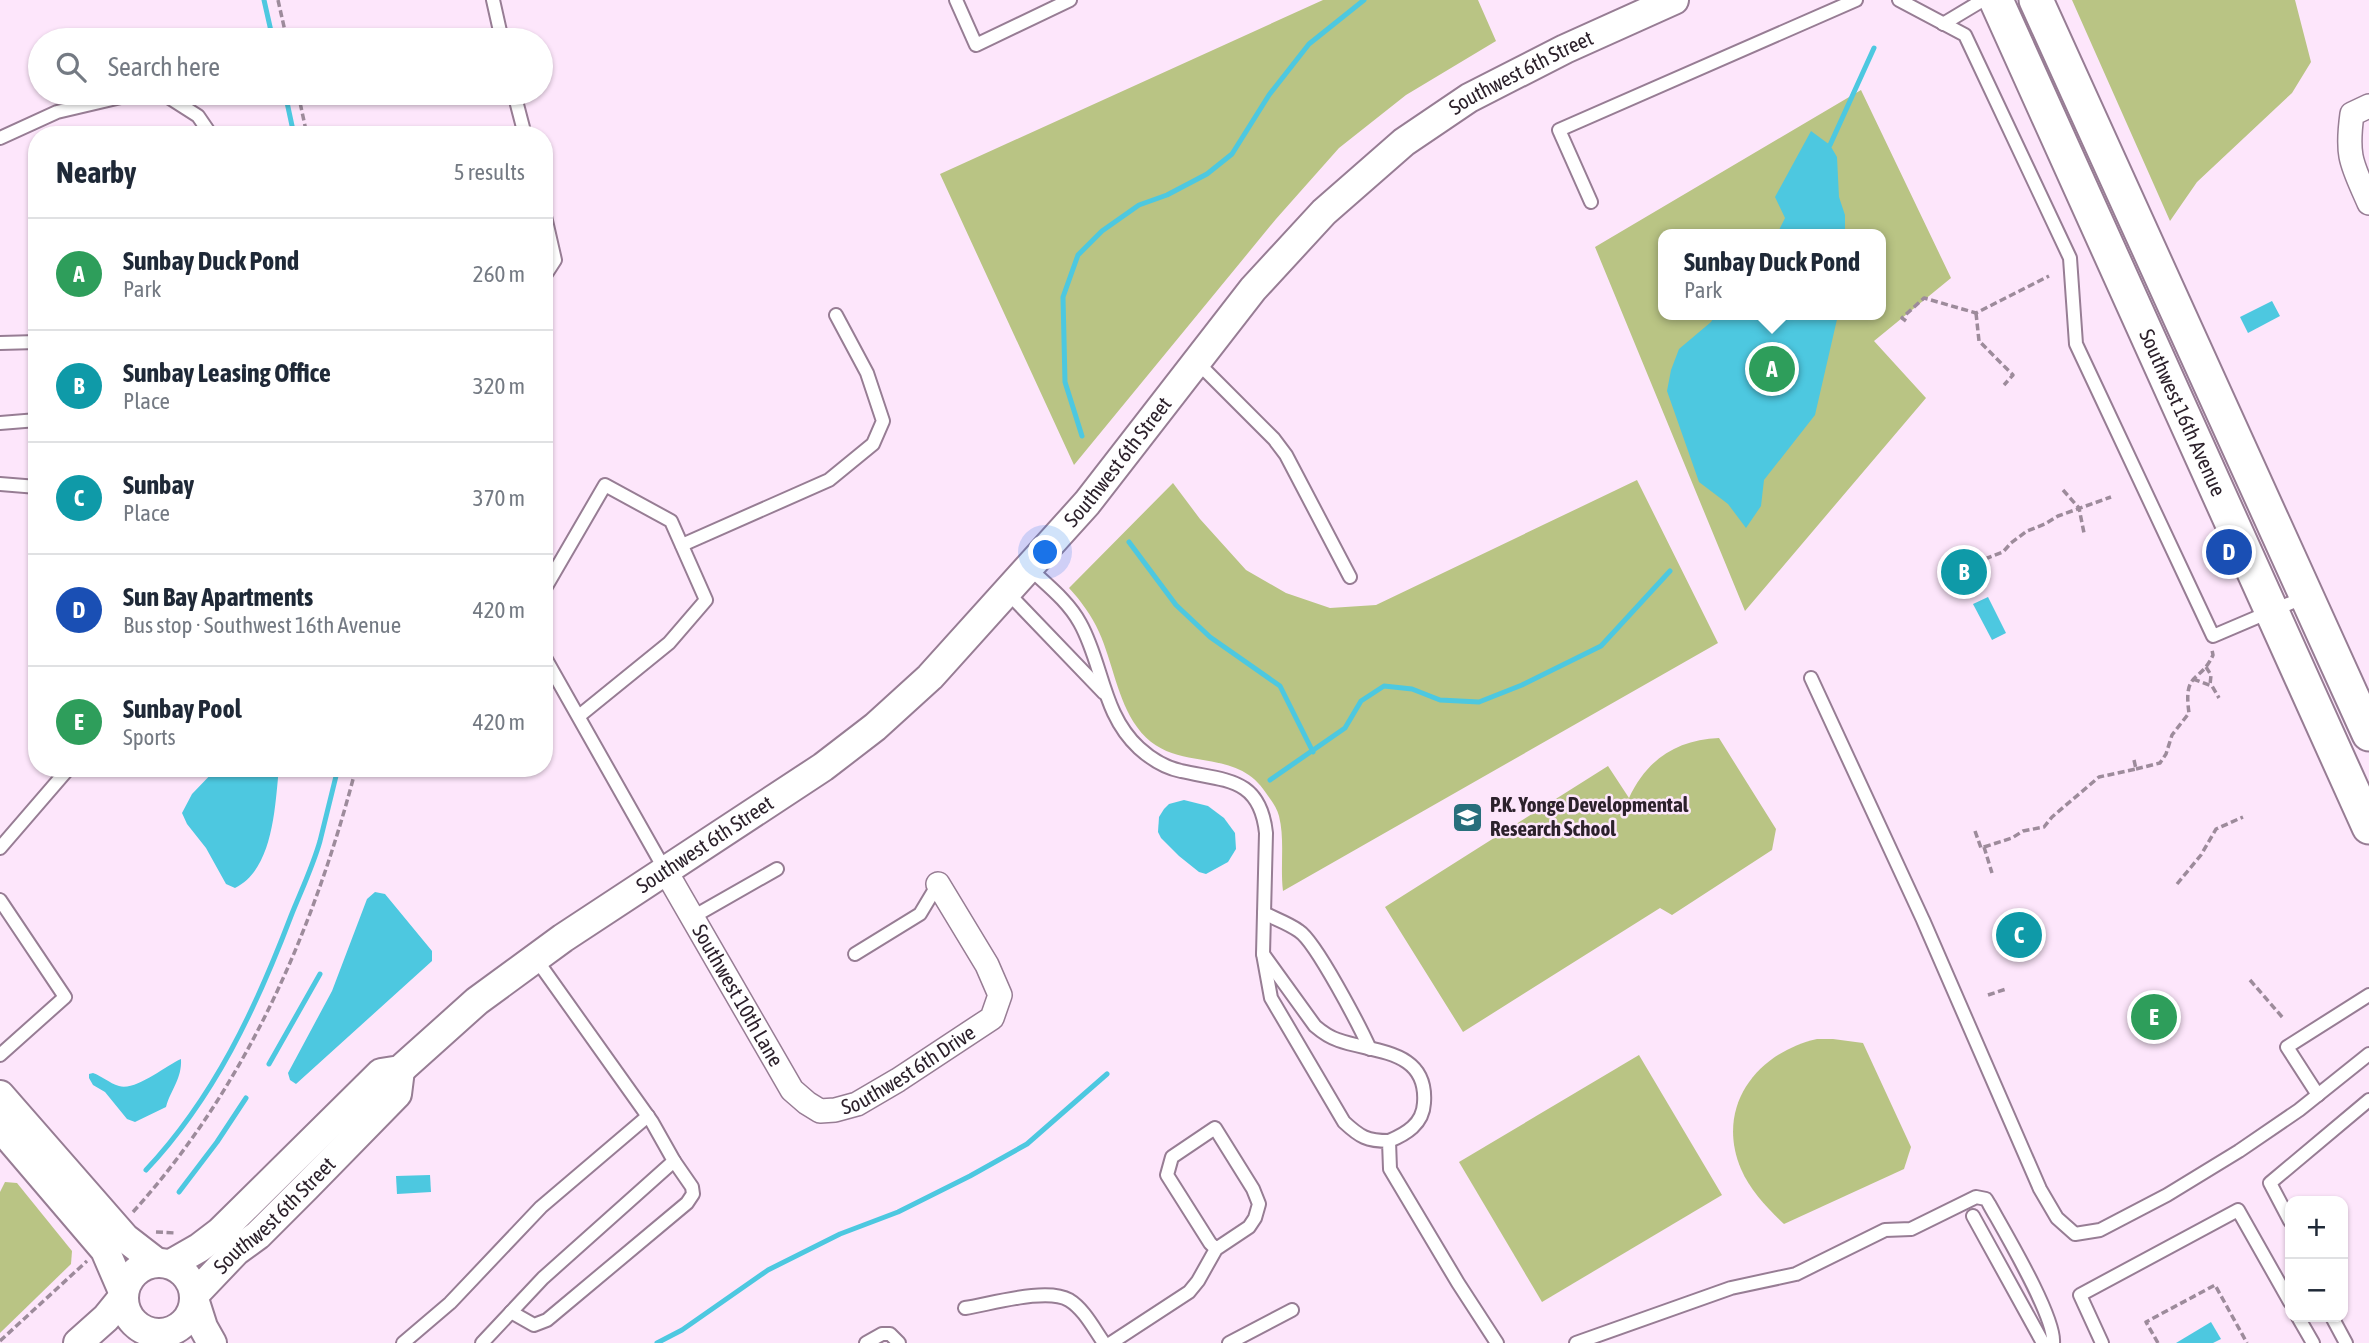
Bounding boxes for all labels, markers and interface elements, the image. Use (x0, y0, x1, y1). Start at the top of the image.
street label: Southwest 6th Street (1444, 25, 1596, 119)
search box (28, 28, 553, 105)
icon: search (52, 48, 90, 86)
text: Search here (108, 52, 220, 82)
text: Nearby (56, 155, 136, 189)
text: 5 results (454, 159, 525, 185)
popup (1658, 229, 1886, 320)
text: Sunbay Duck Pond (123, 246, 299, 276)
text: Sunbay Duck Pond (1684, 247, 1860, 277)
text: A (73, 261, 85, 287)
text: 260 m (473, 261, 525, 287)
text: Park (123, 276, 161, 302)
text: Park (1684, 277, 1722, 303)
street label: Southwest 16th Avenue (2135, 325, 2231, 500)
pin: A (1749, 343, 1795, 395)
text: Sunbay Leasing Office (123, 358, 331, 388)
text: B (74, 373, 84, 399)
text: 320 m (473, 373, 525, 399)
text: Place (123, 388, 170, 414)
street label: Southwest 6th Street (1059, 392, 1176, 531)
text: Sunbay (123, 470, 194, 500)
text: C (74, 485, 84, 511)
text: 370 m (473, 485, 525, 511)
text: Place (123, 500, 170, 526)
pin: D (2206, 526, 2252, 578)
your location (1028, 535, 1062, 569)
pin: B (1941, 546, 1987, 598)
text: Sun Bay Apartments (123, 582, 313, 612)
text: D (73, 597, 85, 623)
text: 420 m (473, 597, 525, 623)
text: Bus stop · Southwest 16th Avenue (123, 612, 401, 638)
text: Sunbay Pool (123, 694, 242, 724)
text: E (74, 709, 84, 735)
text: 420 m (473, 709, 525, 735)
text: Sports (123, 724, 176, 750)
street label: Southwest 6th Street (632, 790, 777, 897)
place label: P.K. Yonge Developmental Research School (1490, 792, 1689, 840)
school or university icon: P.K. Yonge Developmental Research School (1450, 800, 1484, 834)
pin: C (1996, 909, 2042, 961)
street label: Southwest 10th Lane (688, 920, 789, 1070)
pin: E (2131, 991, 2177, 1043)
street label: Southwest 6th Drive (839, 1020, 979, 1119)
street label: Southwest 6th Street (208, 1152, 340, 1278)
map controls (2285, 1196, 2348, 1322)
button: + (2285, 1196, 2348, 1259)
button: − (2285, 1259, 2348, 1322)

